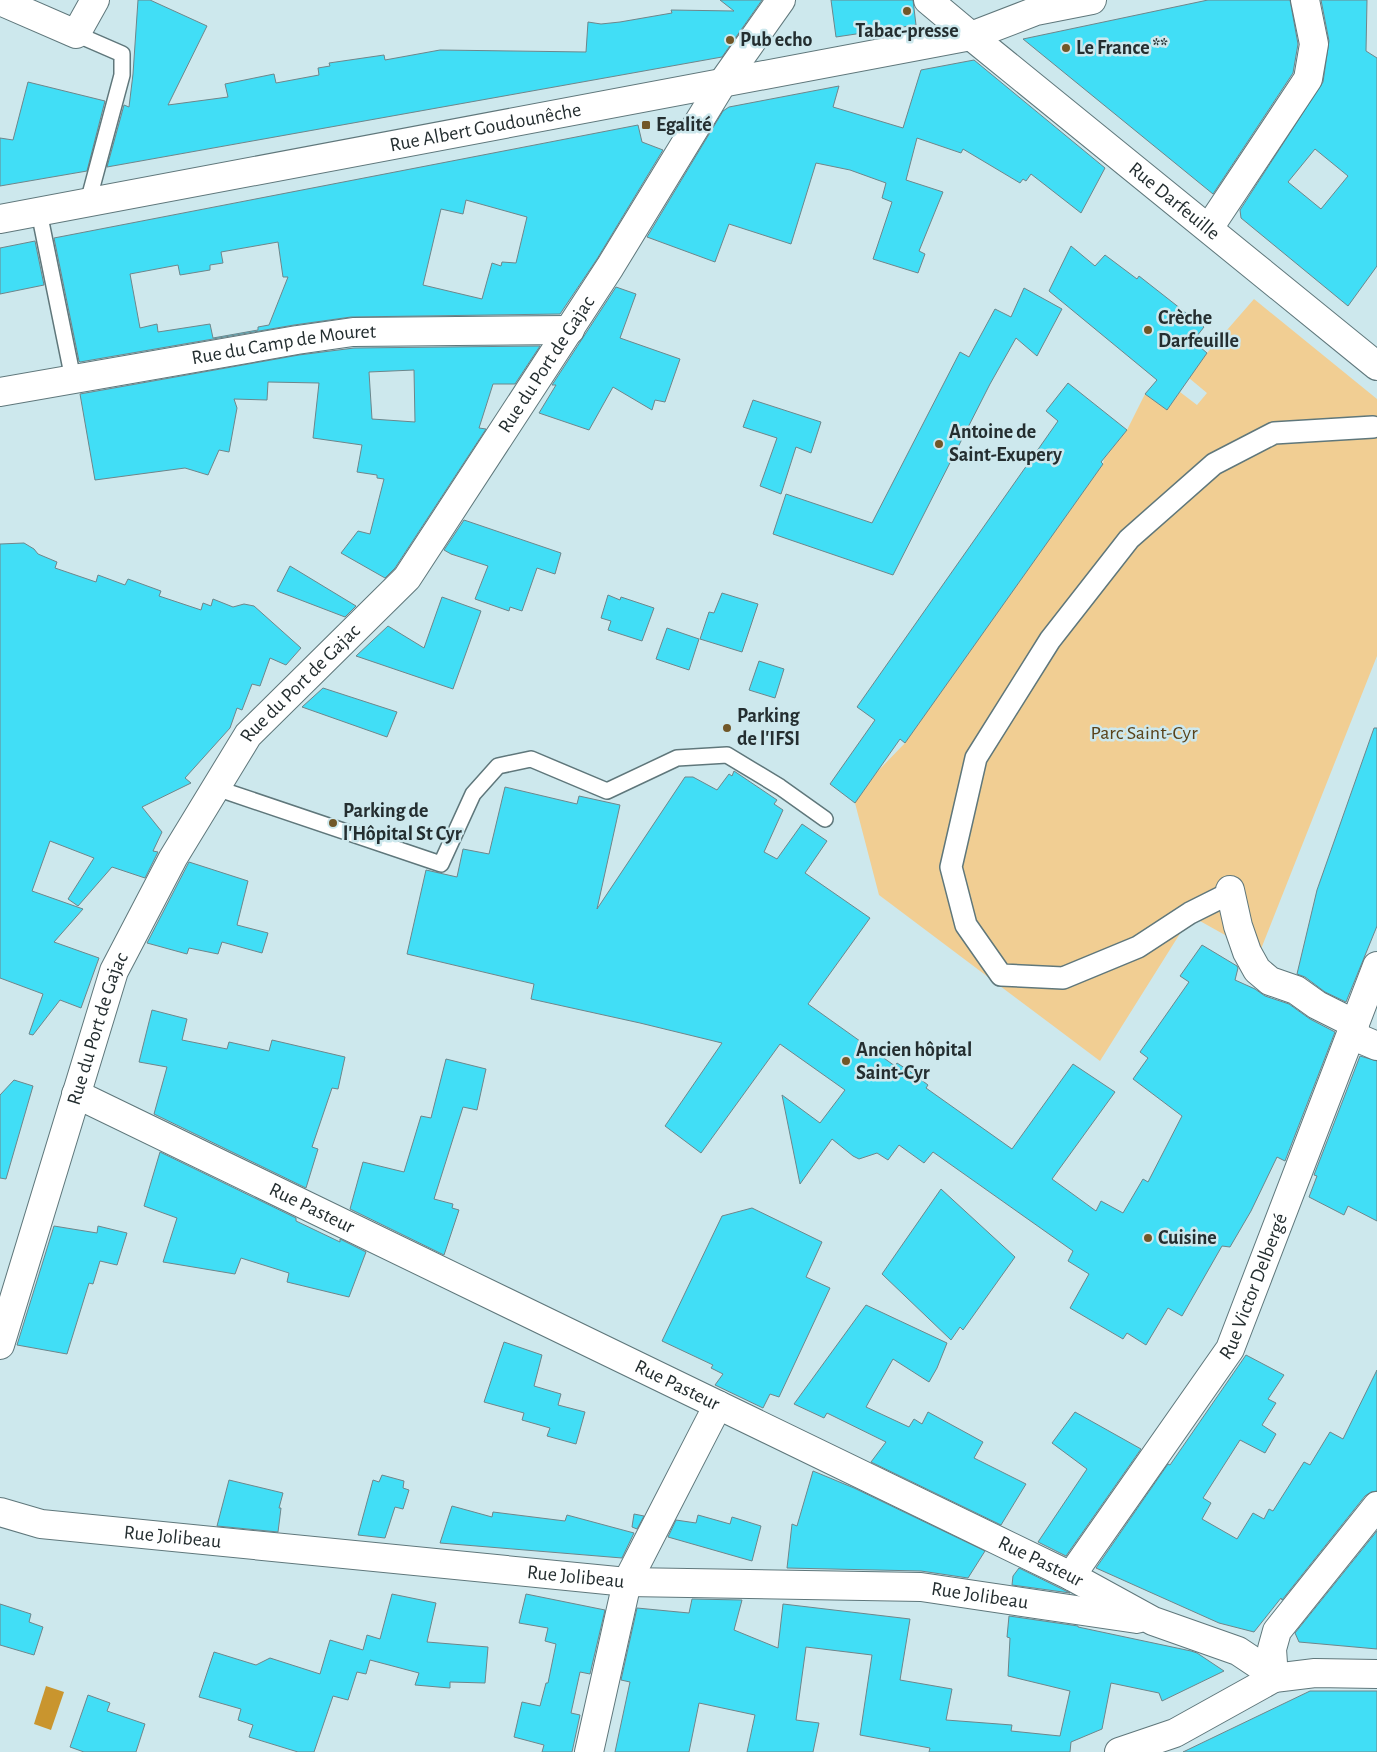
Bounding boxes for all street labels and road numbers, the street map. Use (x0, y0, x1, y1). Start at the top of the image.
street label: Rue Albert Goudounêche (388, 100, 583, 155)
street label: Rue Darfeuille (1125, 158, 1224, 244)
street label: Rue du Port de Gajac (495, 292, 598, 436)
street label: Rue du Camp de Mouret (190, 322, 377, 368)
street label: Rue du Port de Gajac (236, 620, 364, 745)
street label: Rue du Port de Gajac (64, 949, 132, 1107)
street label: Rue Pasteur (266, 1179, 358, 1237)
street label: Rue Victor Delbergé (1216, 1211, 1291, 1363)
street label: Rue Pasteur (632, 1356, 723, 1414)
street label: Rue Jolibeau (123, 1522, 222, 1552)
street label: Rue Pasteur (995, 1532, 1087, 1591)
street label: Rue Jolibeau (526, 1562, 625, 1592)
street label: Rue Jolibeau (930, 1579, 1030, 1613)

